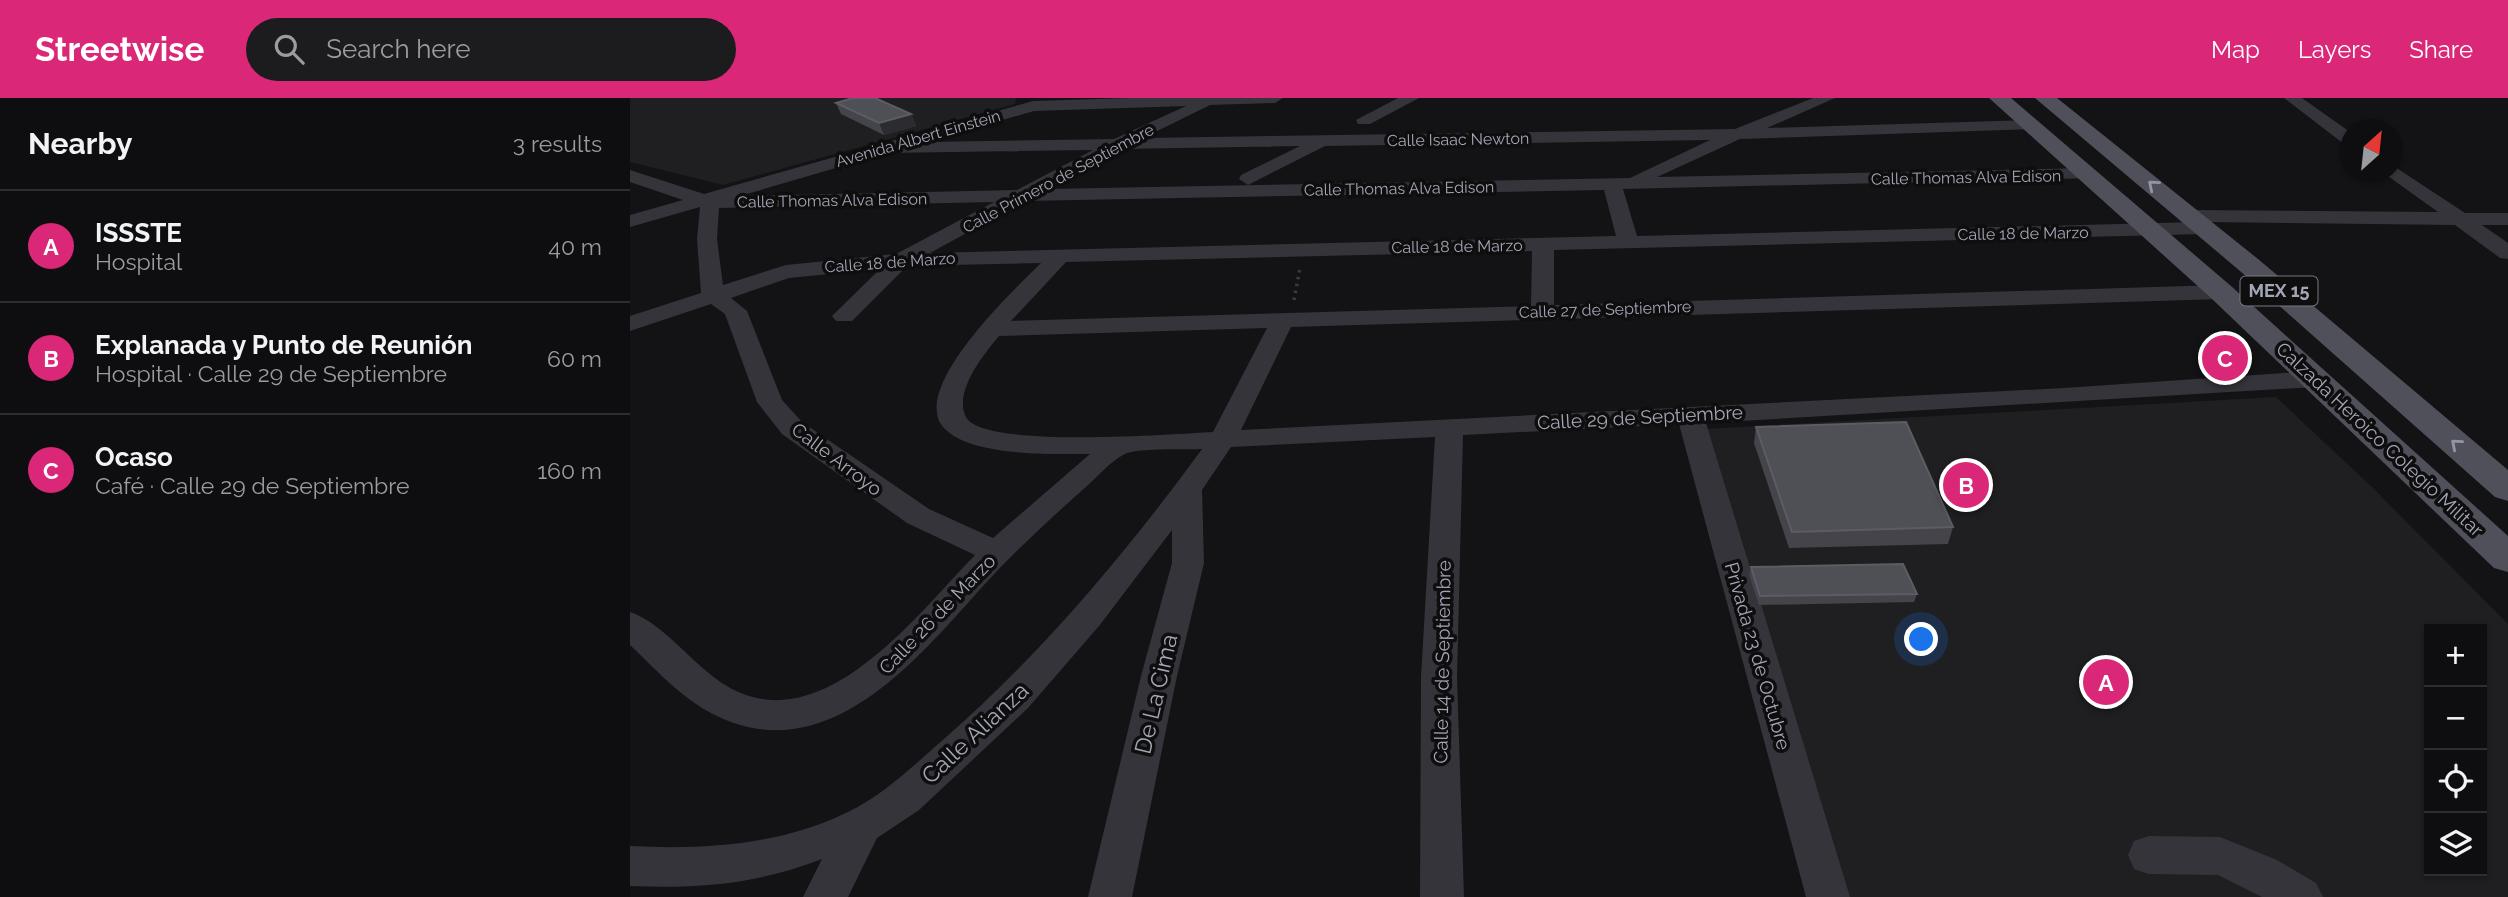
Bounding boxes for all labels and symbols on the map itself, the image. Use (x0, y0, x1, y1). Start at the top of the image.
street label: Avenida Albert Einstein (834, 106, 1003, 171)
north arrow (2340, 119, 2403, 182)
street label: Calle Primero de Septiembre (959, 120, 1157, 237)
street label: Calle Isaac Newton (1387, 129, 1529, 150)
street label: Calle Thomas Alva Edison (1871, 166, 2061, 189)
street label: Calle Thomas Alva Edison (1304, 177, 1494, 200)
one-way arrow (2149, 181, 2162, 193)
street label: Calle Thomas Alva Edison (737, 189, 927, 212)
street label: Calle 18 de Marzo (1957, 223, 2089, 244)
street label: Calle 18 de Marzo (1391, 236, 1523, 257)
street label: Calle 18 de Marzo (824, 248, 956, 277)
road number: MEX 15 (2240, 276, 2318, 306)
street label: Calle 27 de Septiembre (1518, 297, 1692, 322)
pin: C (2202, 332, 2248, 384)
street label: Calzada Heroico Colegio Militar (2272, 337, 2488, 541)
street label: Calle 29 de Septiembre (1537, 401, 1743, 433)
street label: Calle Arroyo (788, 418, 886, 500)
one-way arrow (2452, 440, 2465, 452)
pin: B (1943, 459, 1989, 511)
street label: Calle 26 de Marzo (874, 550, 1000, 678)
street label: Calle 14 de Septiembre (1429, 560, 1455, 764)
street label: Privada 23 de Octubre (1721, 560, 1795, 752)
your location (1904, 622, 1938, 656)
street label: De La Cima (1129, 631, 1182, 756)
pin: A (2083, 656, 2129, 708)
street label: Calle Alianza (916, 676, 1034, 789)

